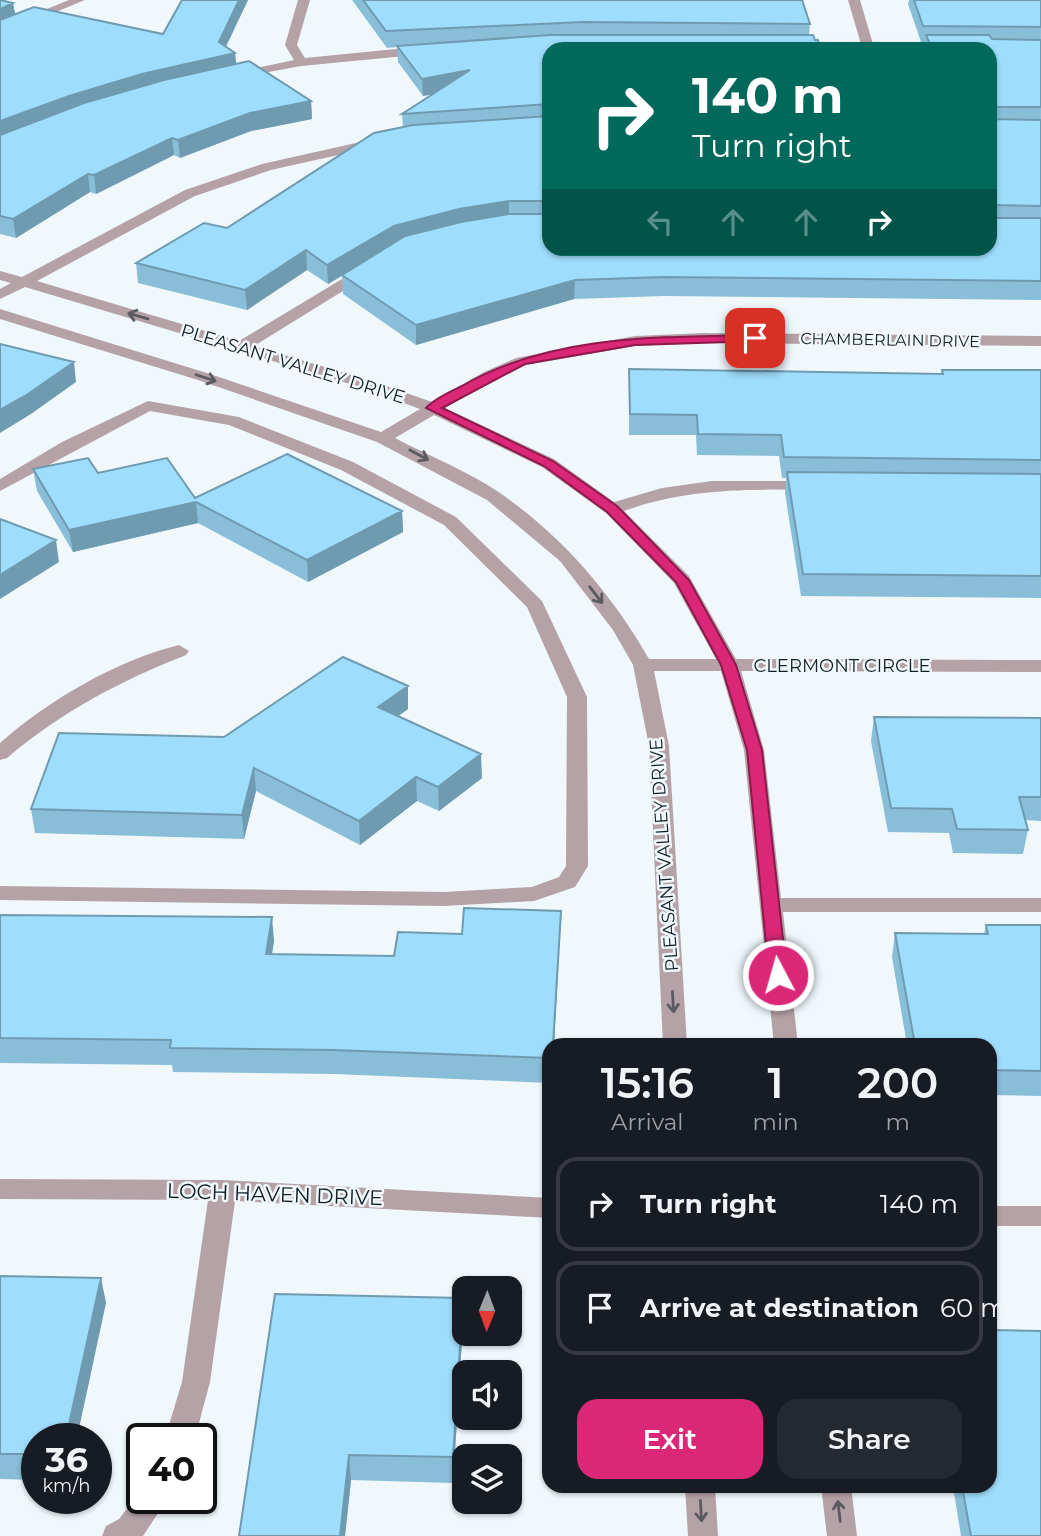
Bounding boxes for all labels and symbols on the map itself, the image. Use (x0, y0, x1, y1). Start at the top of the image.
pin (725, 308, 785, 368)
one-way arrow (127, 309, 149, 322)
street label: PLEASANT VALLEY DRIVE (178, 319, 408, 409)
street label: CHAMBERLAIN DRIVE (800, 329, 980, 351)
one-way arrow (194, 373, 216, 385)
one-way arrow (409, 448, 429, 462)
one-way arrow (588, 585, 603, 604)
street label: CLERMONT CIRCLE (753, 655, 931, 677)
street label: PLEASANT VALLEY DRIVE (645, 738, 683, 972)
position arrow (741, 938, 815, 1012)
one-way arrow (666, 990, 679, 1013)
street label: LOCH HAVEN DRIVE (166, 1178, 384, 1210)
north arrow (452, 1276, 522, 1346)
speed limit sign: 40 (126, 1423, 217, 1514)
one-way arrow (695, 1499, 708, 1522)
one-way arrow (832, 1500, 845, 1523)

